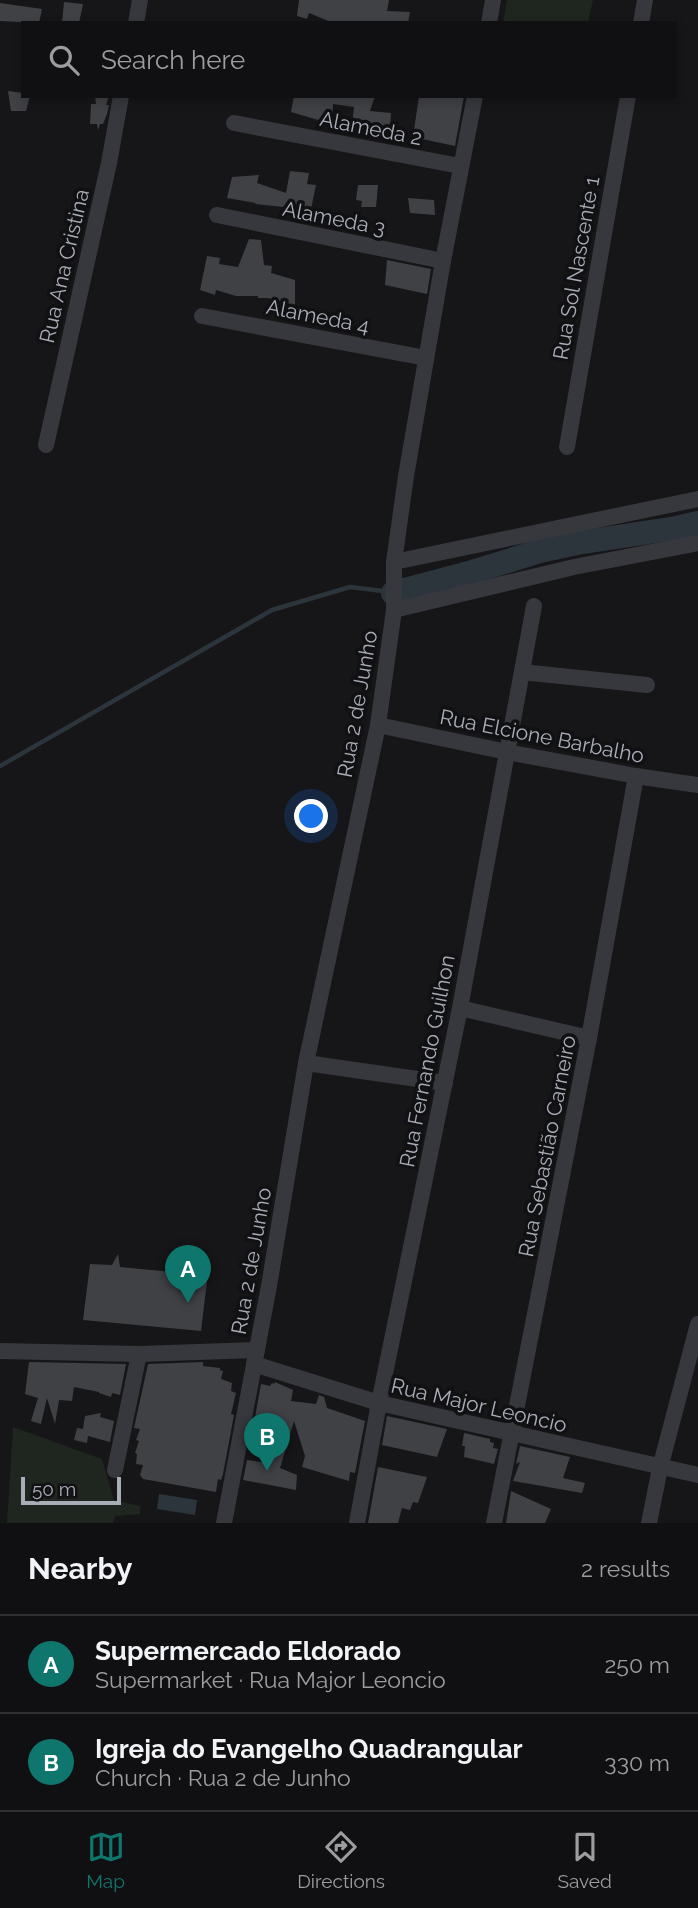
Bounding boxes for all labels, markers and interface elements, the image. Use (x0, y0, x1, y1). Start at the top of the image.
search box (21, 21, 677, 98)
icon: search (45, 41, 83, 79)
text: Search here (101, 45, 245, 75)
street label: Alameda 2 (318, 106, 424, 150)
street label: Rua Sol Nascente 1 (548, 174, 604, 362)
street label: Rua Ana Cristina (34, 187, 94, 345)
street label: Alameda 3 (281, 196, 387, 240)
street label: Alameda 4 (264, 294, 372, 338)
street label: Rua 2 de Junho (332, 629, 382, 779)
street label: Rua Elcione Barbalho (438, 704, 646, 768)
your location (294, 799, 328, 833)
street label: Rua Fernando Guilhon (394, 953, 460, 1169)
street label: Rua Sebastião Carneiro (513, 1033, 581, 1259)
street label: Rua 2 de Junho (226, 1186, 276, 1336)
pin: A (165, 1245, 211, 1303)
street label: Rua Major Leoncio (389, 1373, 569, 1437)
pin: B (244, 1413, 290, 1471)
scale bar (21, 1474, 121, 1506)
text: 50 m (32, 1478, 76, 1500)
text: Nearby (28, 1551, 132, 1586)
text: 2 results (581, 1555, 670, 1582)
text: Supermercado Eldorado (95, 1636, 401, 1666)
text: A (43, 1651, 59, 1678)
text: 250 m (604, 1651, 670, 1678)
text: Supermarket · Rua Major Leoncio (95, 1666, 446, 1693)
text: Igreja do Evangelho Quadrangular (95, 1734, 523, 1764)
text: B (43, 1749, 59, 1776)
text: 330 m (604, 1749, 670, 1776)
text: Church · Rua 2 de Junho (95, 1764, 351, 1791)
tab: Map (86, 1828, 125, 1892)
tab: Directions (297, 1828, 385, 1892)
tab: Saved (557, 1828, 612, 1892)

